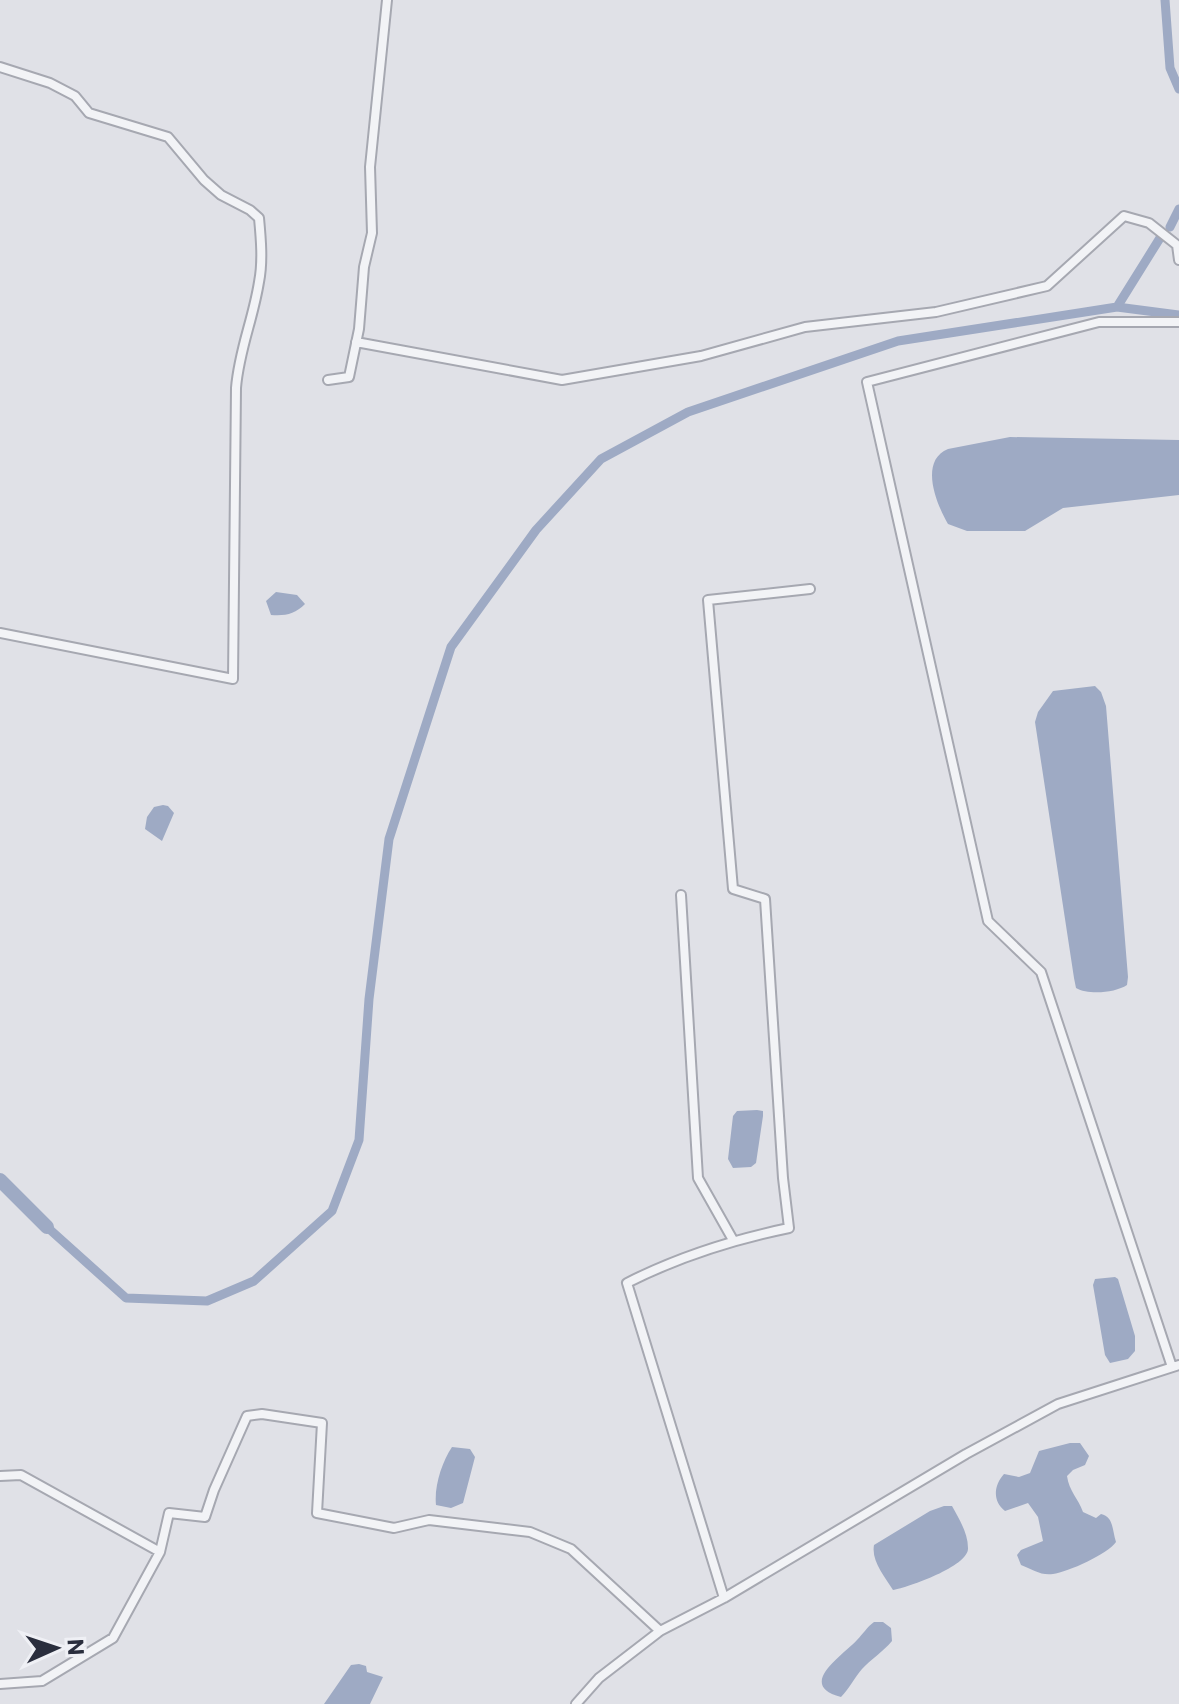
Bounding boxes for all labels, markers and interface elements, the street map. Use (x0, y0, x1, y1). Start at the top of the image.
north arrow (16, 1608, 96, 1688)
text: N (63, 1638, 90, 1656)

